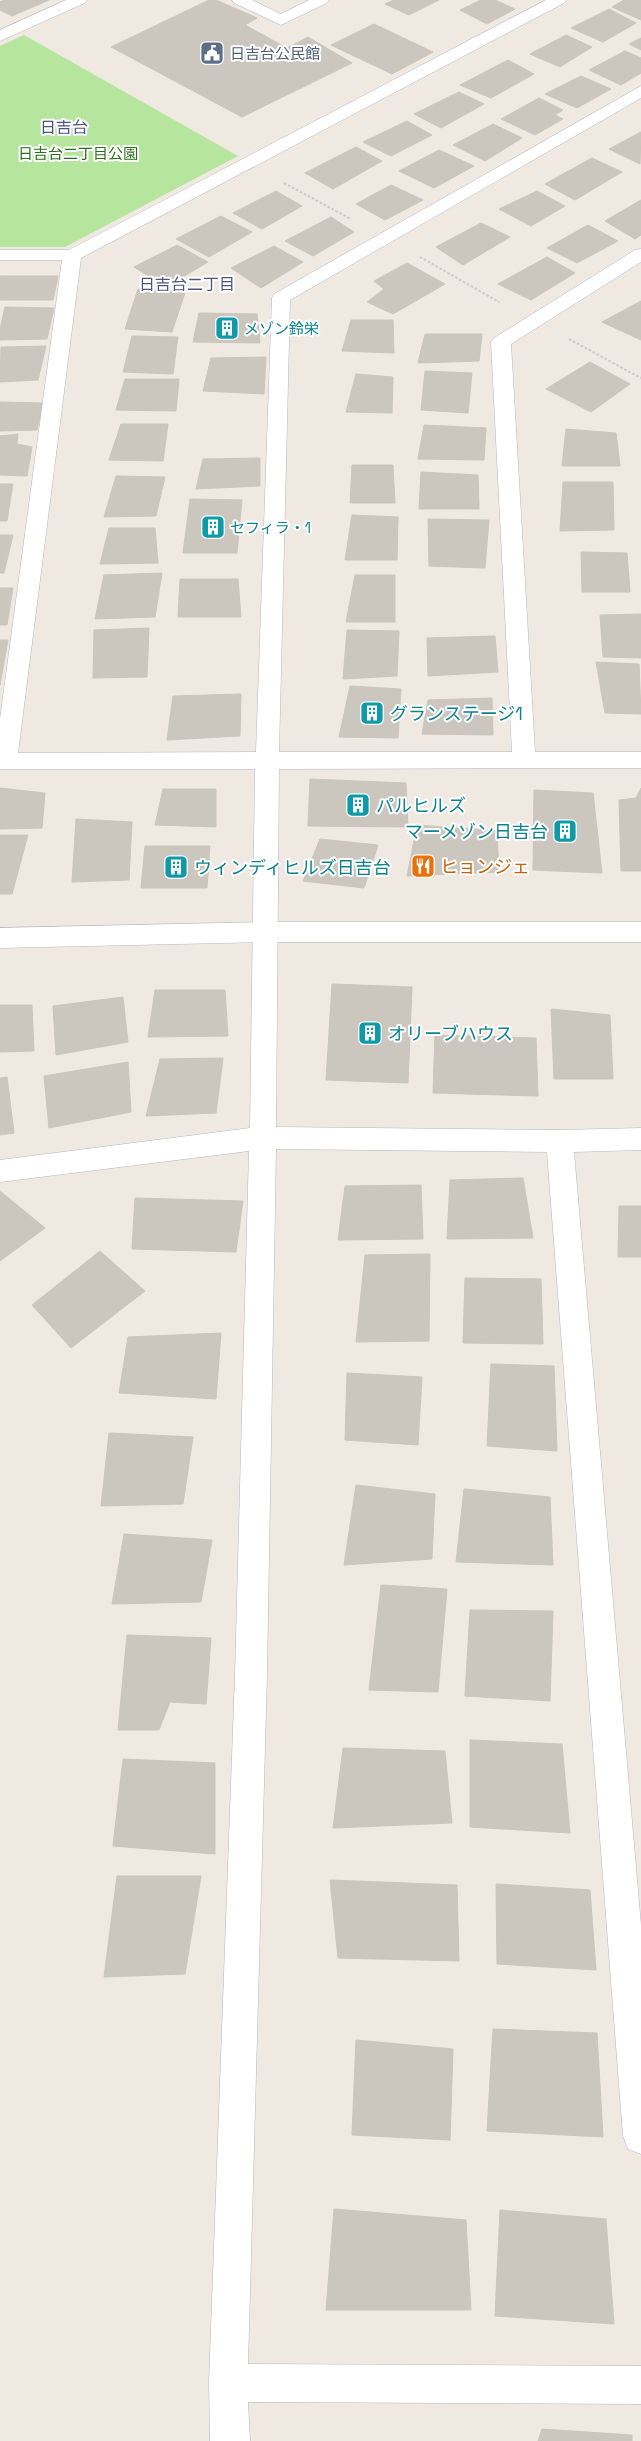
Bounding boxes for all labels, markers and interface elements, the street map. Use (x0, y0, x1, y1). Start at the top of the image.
public building icon: 日吉台公民館 (199, 40, 225, 66)
place label: 日吉台公民館 (230, 44, 320, 63)
district label: 日吉台 (40, 117, 88, 138)
park label: 日吉台二丁目公園 (18, 144, 138, 163)
district label: 日吉台二丁目 (139, 274, 235, 295)
building icon: メゾン鈴栄 (214, 315, 240, 341)
place label: メゾン鈴栄 (244, 319, 319, 338)
building icon: セフィラ・1 (200, 514, 226, 540)
place label: セフィラ・1 (230, 518, 311, 537)
building icon: グランステージ1 (359, 700, 385, 726)
place label: グランステージ1 (390, 702, 523, 725)
building icon: パルヒルズ (345, 792, 371, 818)
place label: パルヒルズ (376, 794, 466, 817)
building icon: マーメゾン日吉台 (552, 818, 578, 844)
place label: マーメゾン日吉台 (405, 820, 548, 843)
restaurant icon: ヒョンジェ (410, 853, 436, 879)
building icon: ウィンディヒルズ日吉台 (163, 854, 189, 880)
place label: ヒョンジェ (440, 855, 530, 878)
place label: ウィンディヒルズ日吉台 (194, 856, 391, 879)
building icon: オリーブハウス (357, 1020, 383, 1046)
place label: オリーブハウス (388, 1022, 513, 1045)

